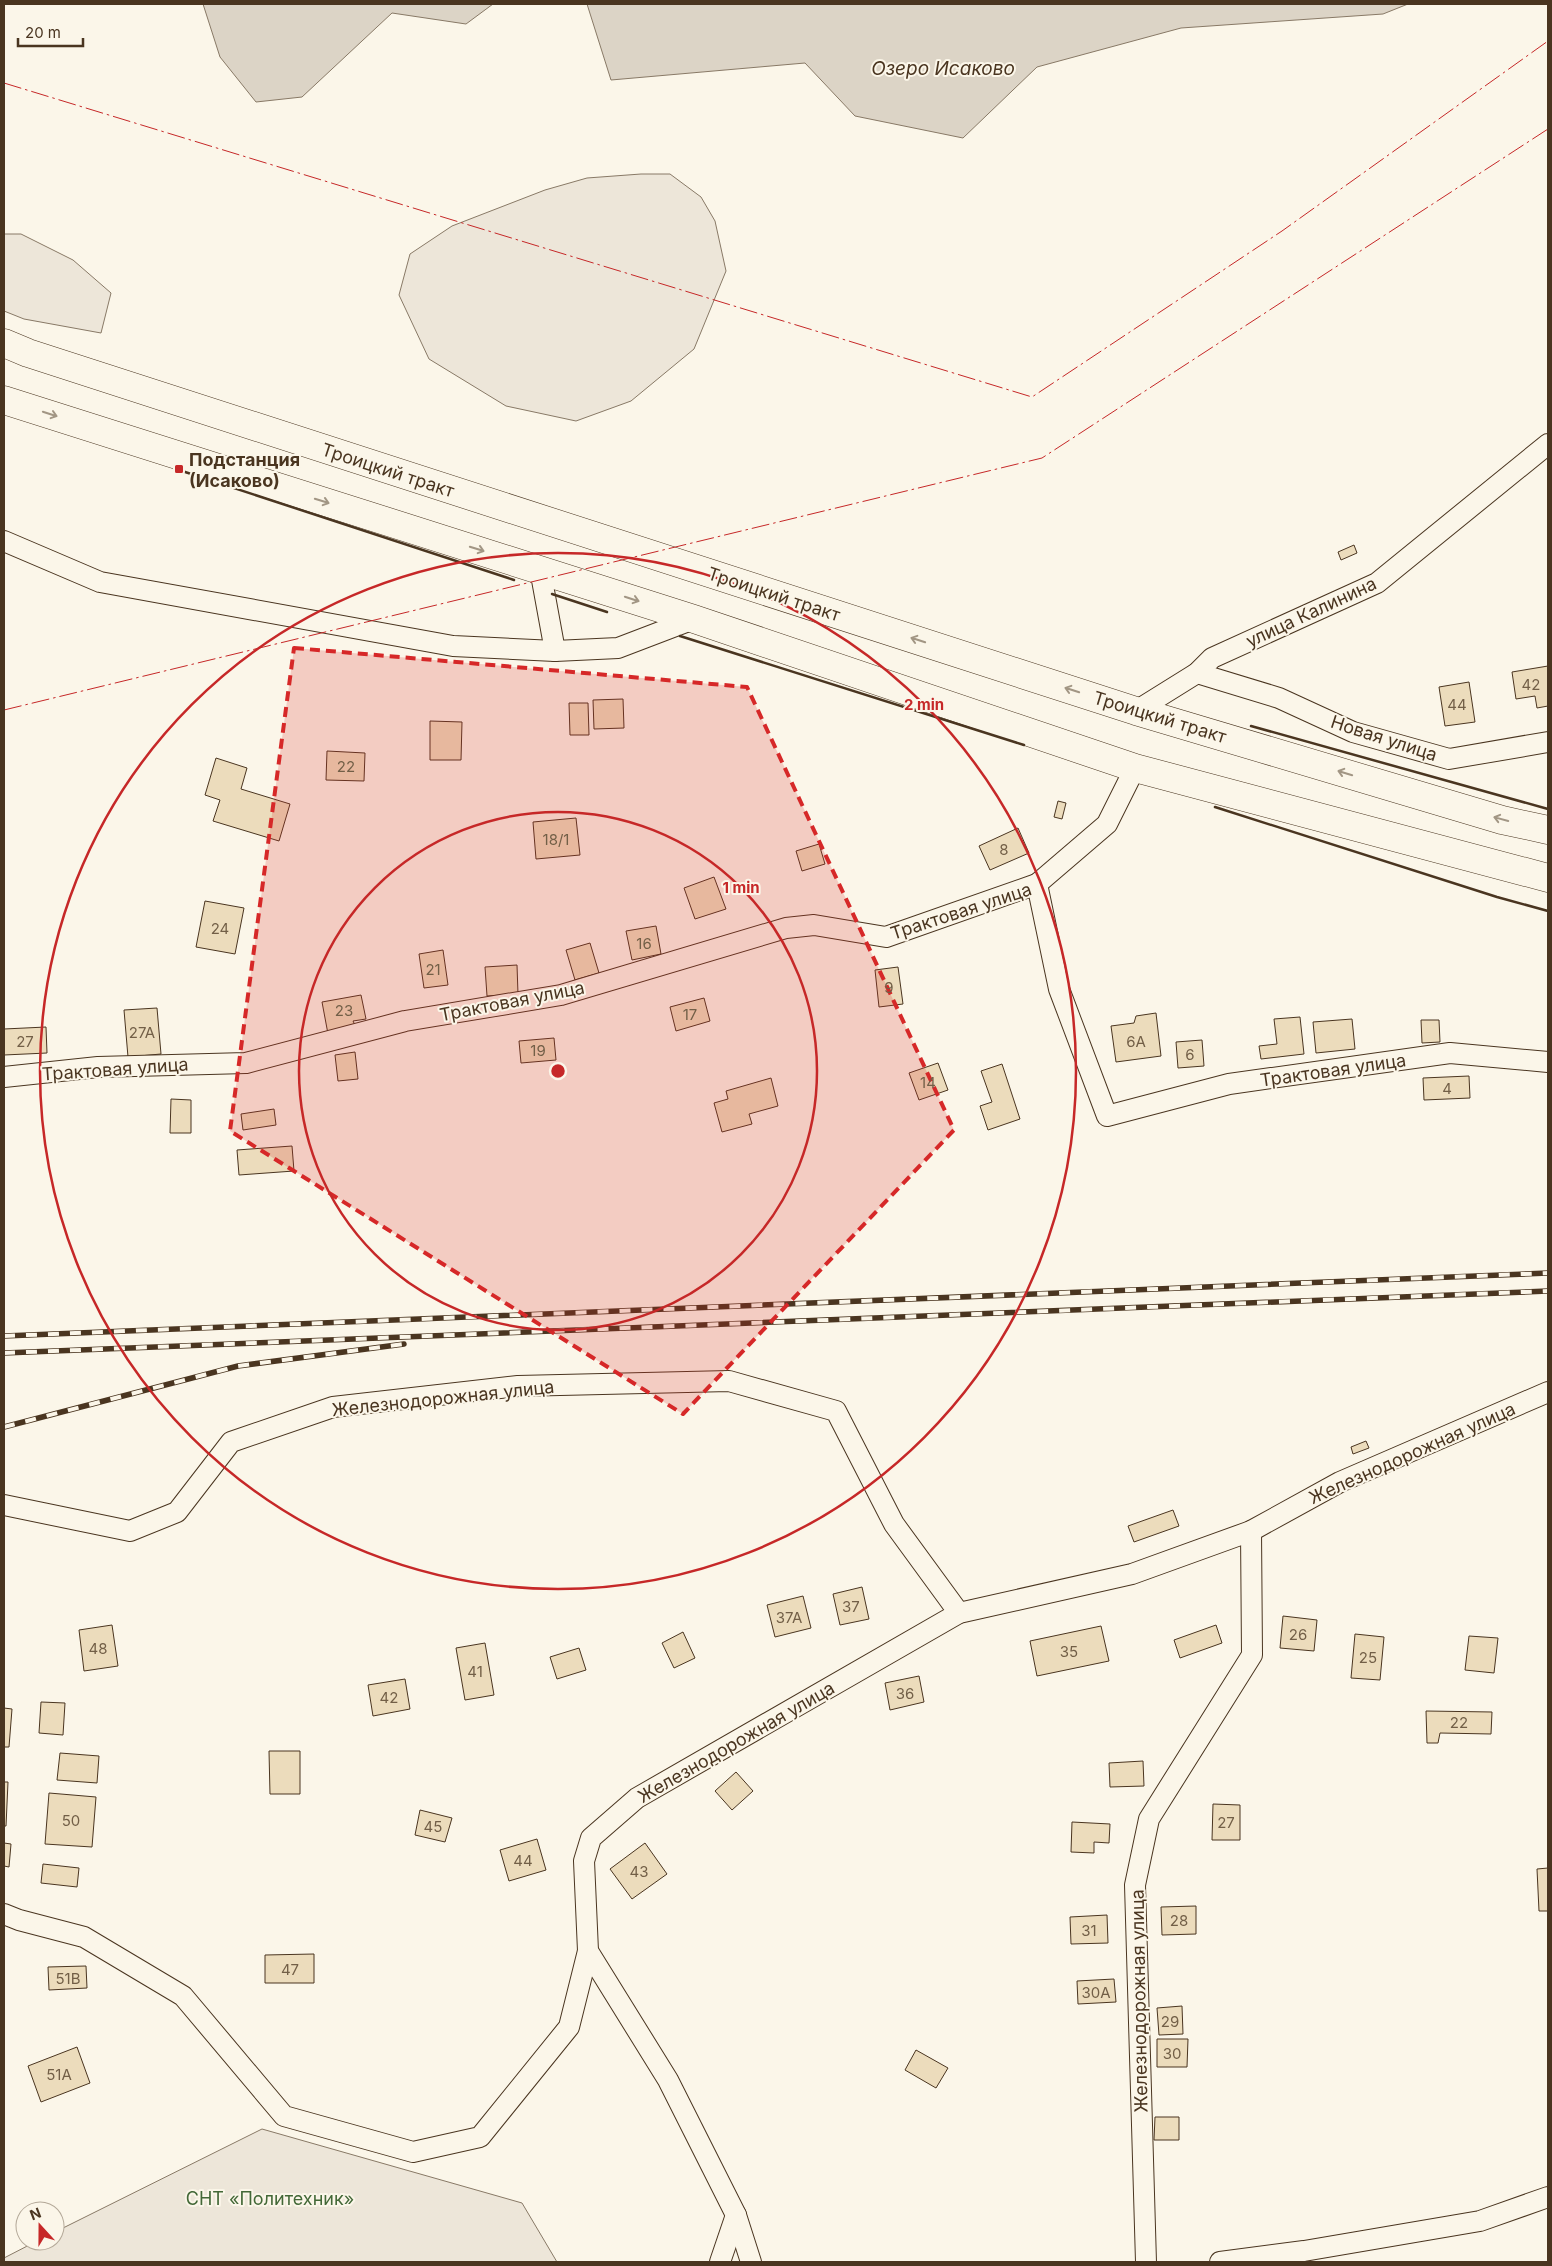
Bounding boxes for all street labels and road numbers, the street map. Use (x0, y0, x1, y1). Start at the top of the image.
street label: Троицкий тракт (319, 439, 457, 502)
street label: Троицкий тракт (705, 563, 843, 626)
street label: улица Калинина (1242, 573, 1380, 651)
street label: Троицкий тракт (1091, 687, 1230, 747)
street label: Новая улица (1328, 711, 1440, 765)
street label: Трактовая улица (888, 878, 1034, 944)
street label: Трактовая улица (438, 977, 586, 1025)
street label: Трактовая улица (1259, 1049, 1407, 1091)
street label: Трактовая улица (41, 1053, 189, 1085)
street label: Железнодорожная улица (331, 1376, 555, 1420)
street label: Железнодорожная улица (1306, 1398, 1518, 1508)
street label: Железнодорожная улица (634, 1677, 838, 1807)
street label: Железнодорожная улица (1127, 1889, 1151, 2113)

